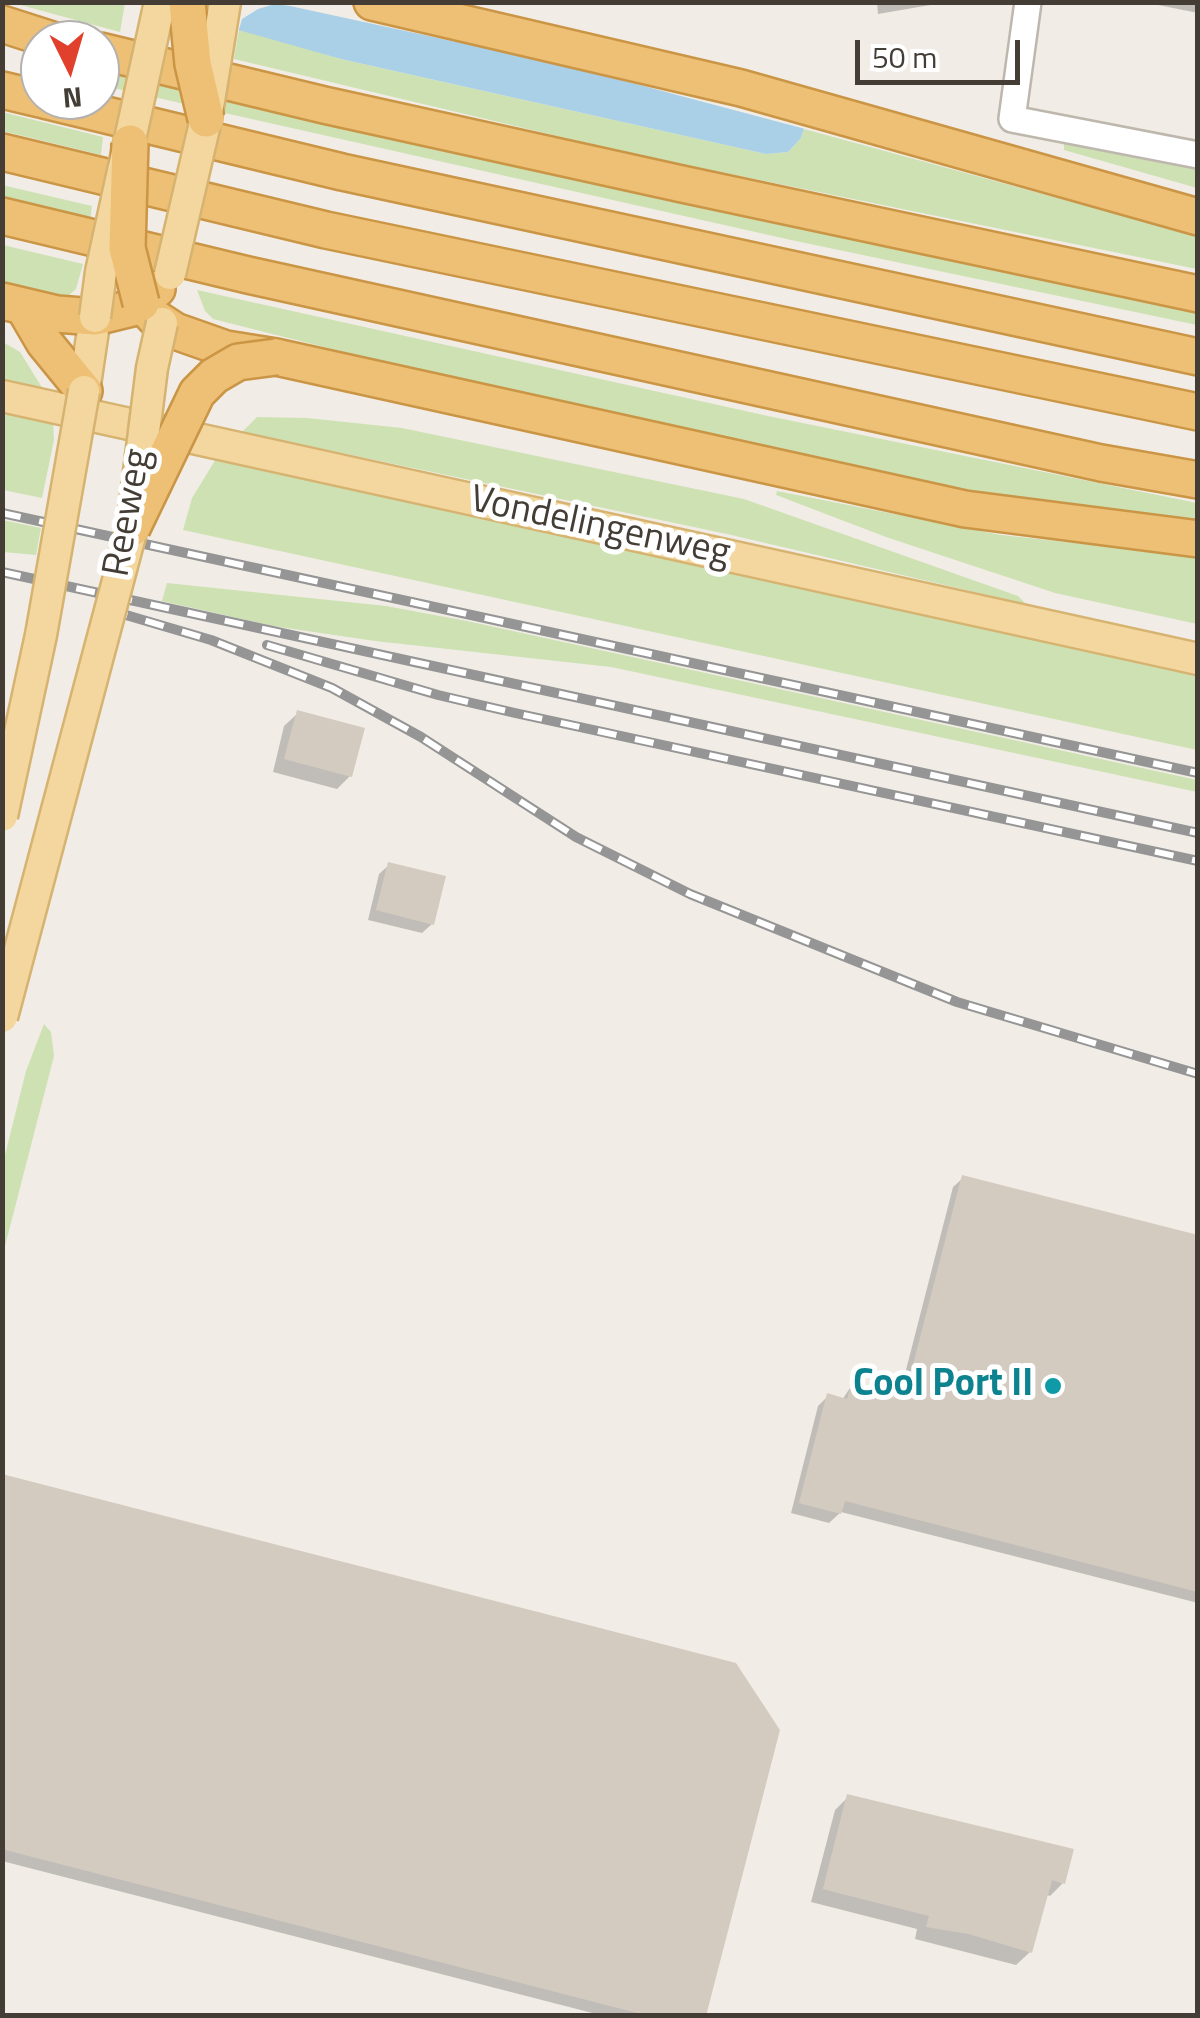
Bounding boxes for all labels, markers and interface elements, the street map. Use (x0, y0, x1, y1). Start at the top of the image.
north arrow (20, 20, 120, 120)
scale bar (860, 20, 1025, 82)
text: 50 m (872, 34, 937, 80)
text: N (61, 76, 84, 121)
street label: Reeweg (95, 446, 163, 580)
street label: Vondelingenweg (466, 478, 734, 578)
place label: Cool Port II (853, 1363, 1033, 1409)
marker: Cool Port II (1042, 1375, 1064, 1397)

